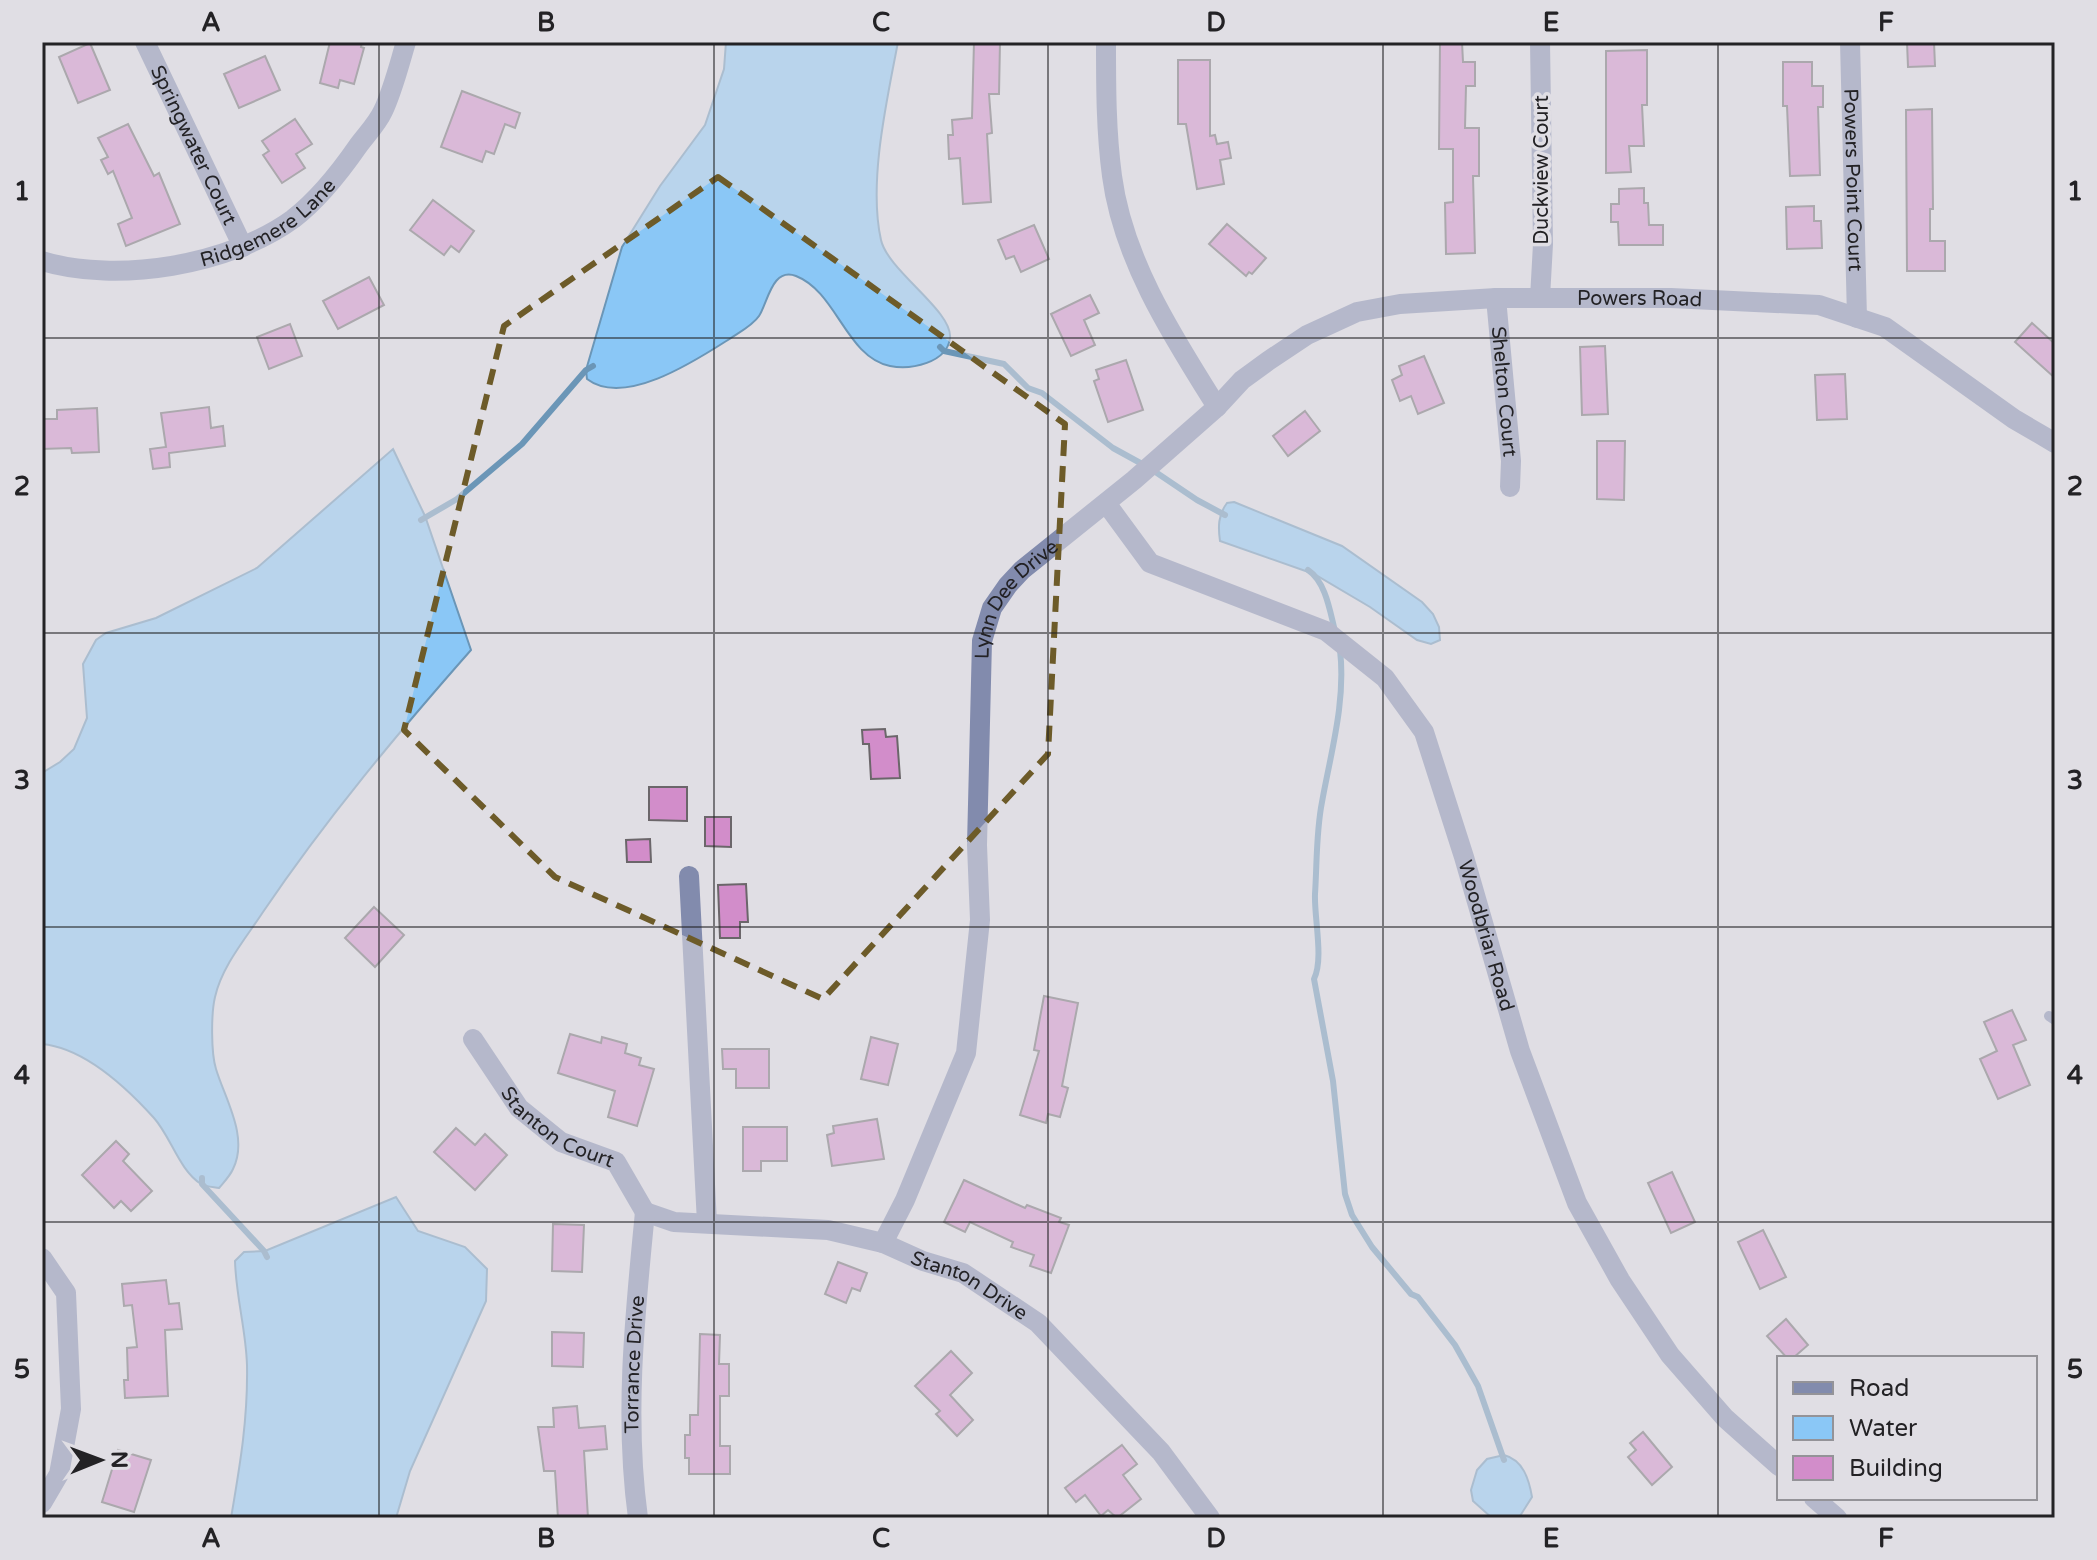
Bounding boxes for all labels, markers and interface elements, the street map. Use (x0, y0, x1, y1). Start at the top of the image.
text: A (201, 7, 221, 38)
text: B (537, 7, 555, 38)
text: C (872, 7, 890, 38)
text: D (1206, 7, 1226, 38)
text: E (1543, 7, 1559, 38)
text: F (1878, 7, 1894, 38)
street label: Springwater Court (145, 62, 242, 229)
street label: Powers Point Court (1838, 88, 1867, 272)
street label: Duckview Court (1530, 95, 1554, 245)
street label: Ridgemere Lane (197, 174, 341, 273)
text: 1 (14, 176, 30, 207)
text: 1 (2067, 176, 2083, 207)
street label: Powers Road (1577, 287, 1703, 312)
street label: Shelton Court (1486, 325, 1522, 458)
text: 2 (14, 471, 30, 502)
text: 2 (2067, 471, 2083, 502)
street label: Lynn Dee Drive (971, 535, 1063, 659)
text: 3 (14, 765, 30, 796)
text: 3 (2067, 765, 2083, 796)
street label: Woodbriar Road (1453, 857, 1519, 1014)
text: 4 (14, 1060, 30, 1091)
text: 4 (2067, 1060, 2083, 1091)
street label: Stanton Court (495, 1082, 617, 1173)
street label: Stanton Drive (907, 1246, 1032, 1326)
street label: Torrance Drive (620, 1294, 650, 1434)
text: 5 (14, 1354, 30, 1385)
text: 5 (2067, 1354, 2083, 1385)
legend (1777, 1356, 2037, 1500)
text: Road (1849, 1374, 1909, 1403)
text: Water (1849, 1414, 1918, 1443)
north arrow (60, 1420, 140, 1500)
text: N (106, 1451, 132, 1469)
text: Building (1849, 1454, 1943, 1483)
text: A (201, 1523, 221, 1554)
text: B (537, 1523, 555, 1554)
text: C (872, 1523, 890, 1554)
text: D (1206, 1523, 1226, 1554)
text: E (1543, 1523, 1559, 1554)
text: F (1878, 1523, 1894, 1554)

